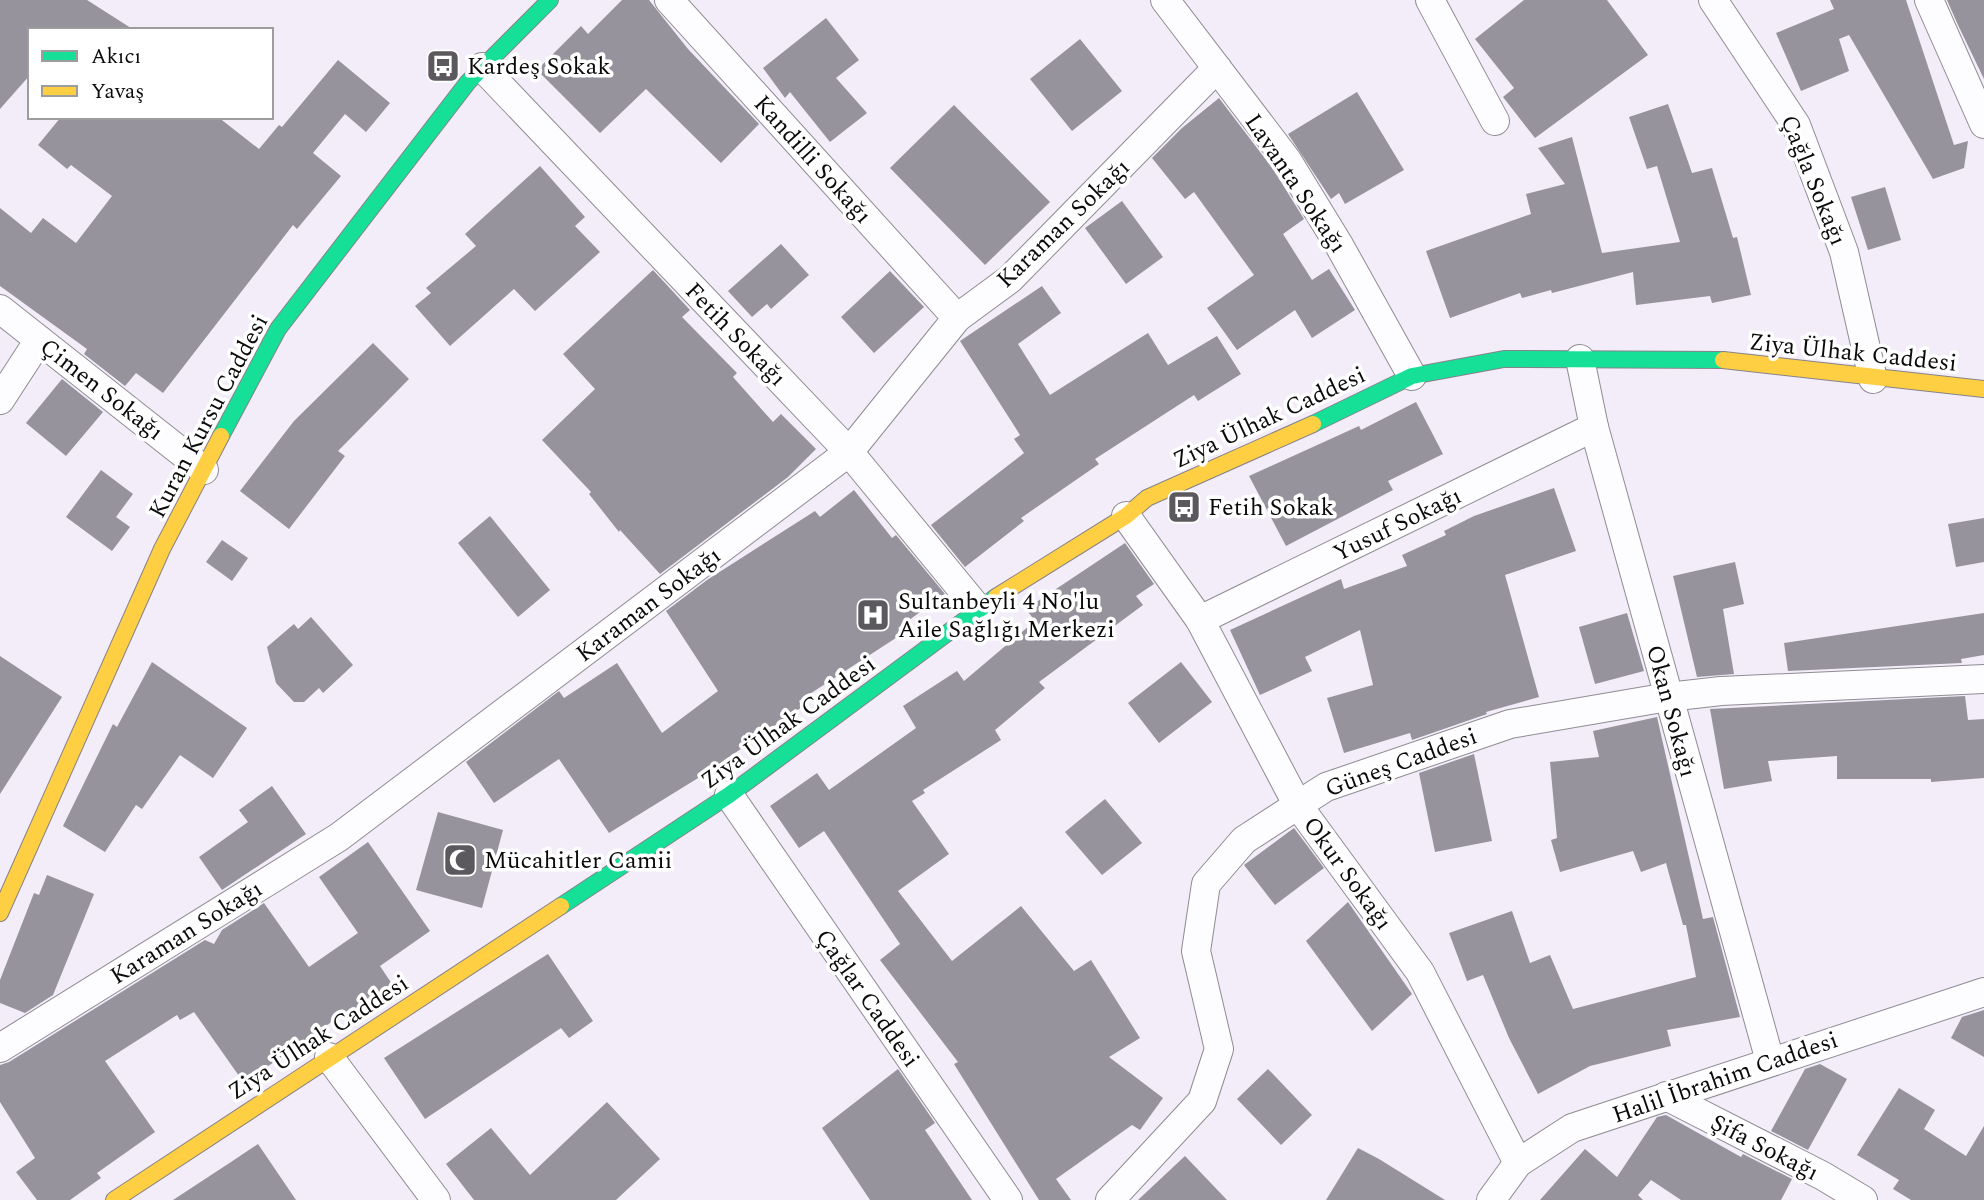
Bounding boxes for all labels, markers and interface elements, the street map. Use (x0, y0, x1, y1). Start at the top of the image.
legend (28, 28, 273, 119)
text: Akıcı (91, 41, 141, 73)
bus stop icon: Kardeş Sokak (424, 47, 462, 85)
place label: Kardeş Sokak (467, 49, 611, 85)
text: Yavaş (91, 76, 144, 108)
street label: Kandilli Sokağı (745, 87, 880, 232)
street label: Lavanta Sokağı (1235, 106, 1355, 261)
street label: Çağla Sokağı (1771, 110, 1856, 251)
street label: Karaman Sokağı (989, 150, 1139, 297)
street label: Fetih Sokağı (676, 274, 794, 395)
street label: Kuran Kursu Caddesi (140, 308, 278, 525)
street label: Ziya Ülhak Caddesi (1747, 324, 1959, 382)
street label: Çimen Sokağı (32, 330, 171, 450)
street label: Ziya Ülhak Caddesi (1167, 357, 1372, 478)
street label: Yusuf Sokağı (1327, 478, 1468, 572)
bus stop icon: Fetih Sokak (1165, 488, 1203, 526)
place label: Fetih Sokak (1208, 490, 1334, 526)
street label: Karaman Sokağı (568, 538, 729, 671)
place label: Sultanbeyli 4 No'lu Aile Sağlığı Merkezi (898, 584, 1115, 648)
hospital icon: Sultanbeyli 4 No'lu Aile Sağlığı Merkezi (854, 596, 892, 634)
street label: Okan Sokağı (1636, 641, 1706, 781)
street label: Ziya Ülhak Caddesi (694, 647, 884, 799)
street label: Güneş Caddesi (1320, 719, 1482, 807)
street label: Okur Sokağı (1294, 809, 1401, 938)
mosque icon: Mücahitler Camii (441, 841, 479, 879)
place label: Mücahitler Camii (484, 843, 672, 879)
street label: Karaman Sokağı (103, 872, 270, 994)
street label: Çağlar Caddesi (806, 922, 928, 1075)
street label: Ziya Ülhak Caddesi (221, 966, 416, 1110)
street label: Halil İbrahim Caddesi (1608, 1022, 1843, 1133)
street label: Şifa Sokağı (1704, 1105, 1825, 1191)

